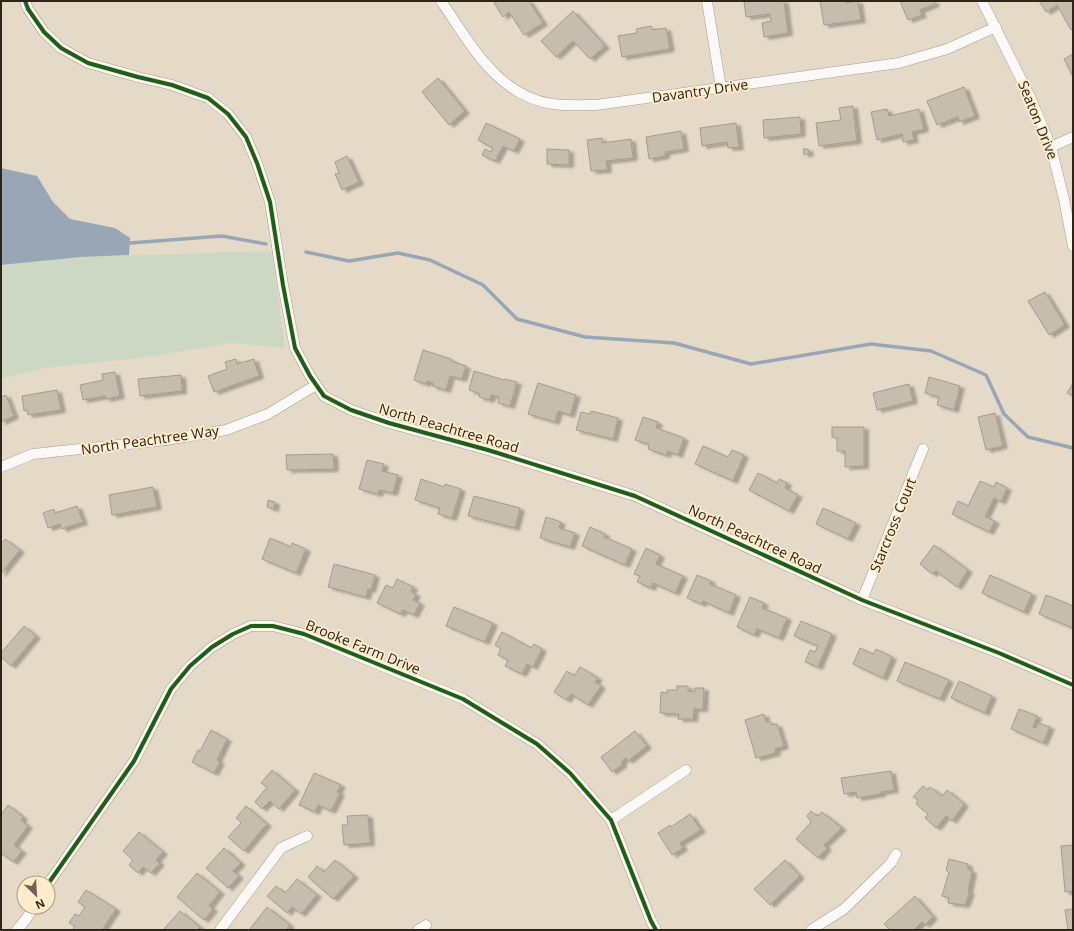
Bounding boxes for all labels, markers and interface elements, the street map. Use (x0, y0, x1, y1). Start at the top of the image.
street label: Davantry Drive (651, 74, 749, 107)
street label: Seaton Drive (1014, 78, 1063, 162)
street label: North Peachtree Road (377, 398, 521, 457)
street label: North Peachtree Way (80, 420, 221, 459)
street label: Starcross Court (865, 475, 920, 575)
street label: North Peachtree Road (686, 499, 825, 578)
street label: Brooke Farm Drive (303, 615, 423, 678)
north arrow (16, 875, 56, 915)
text: N (33, 896, 48, 913)

